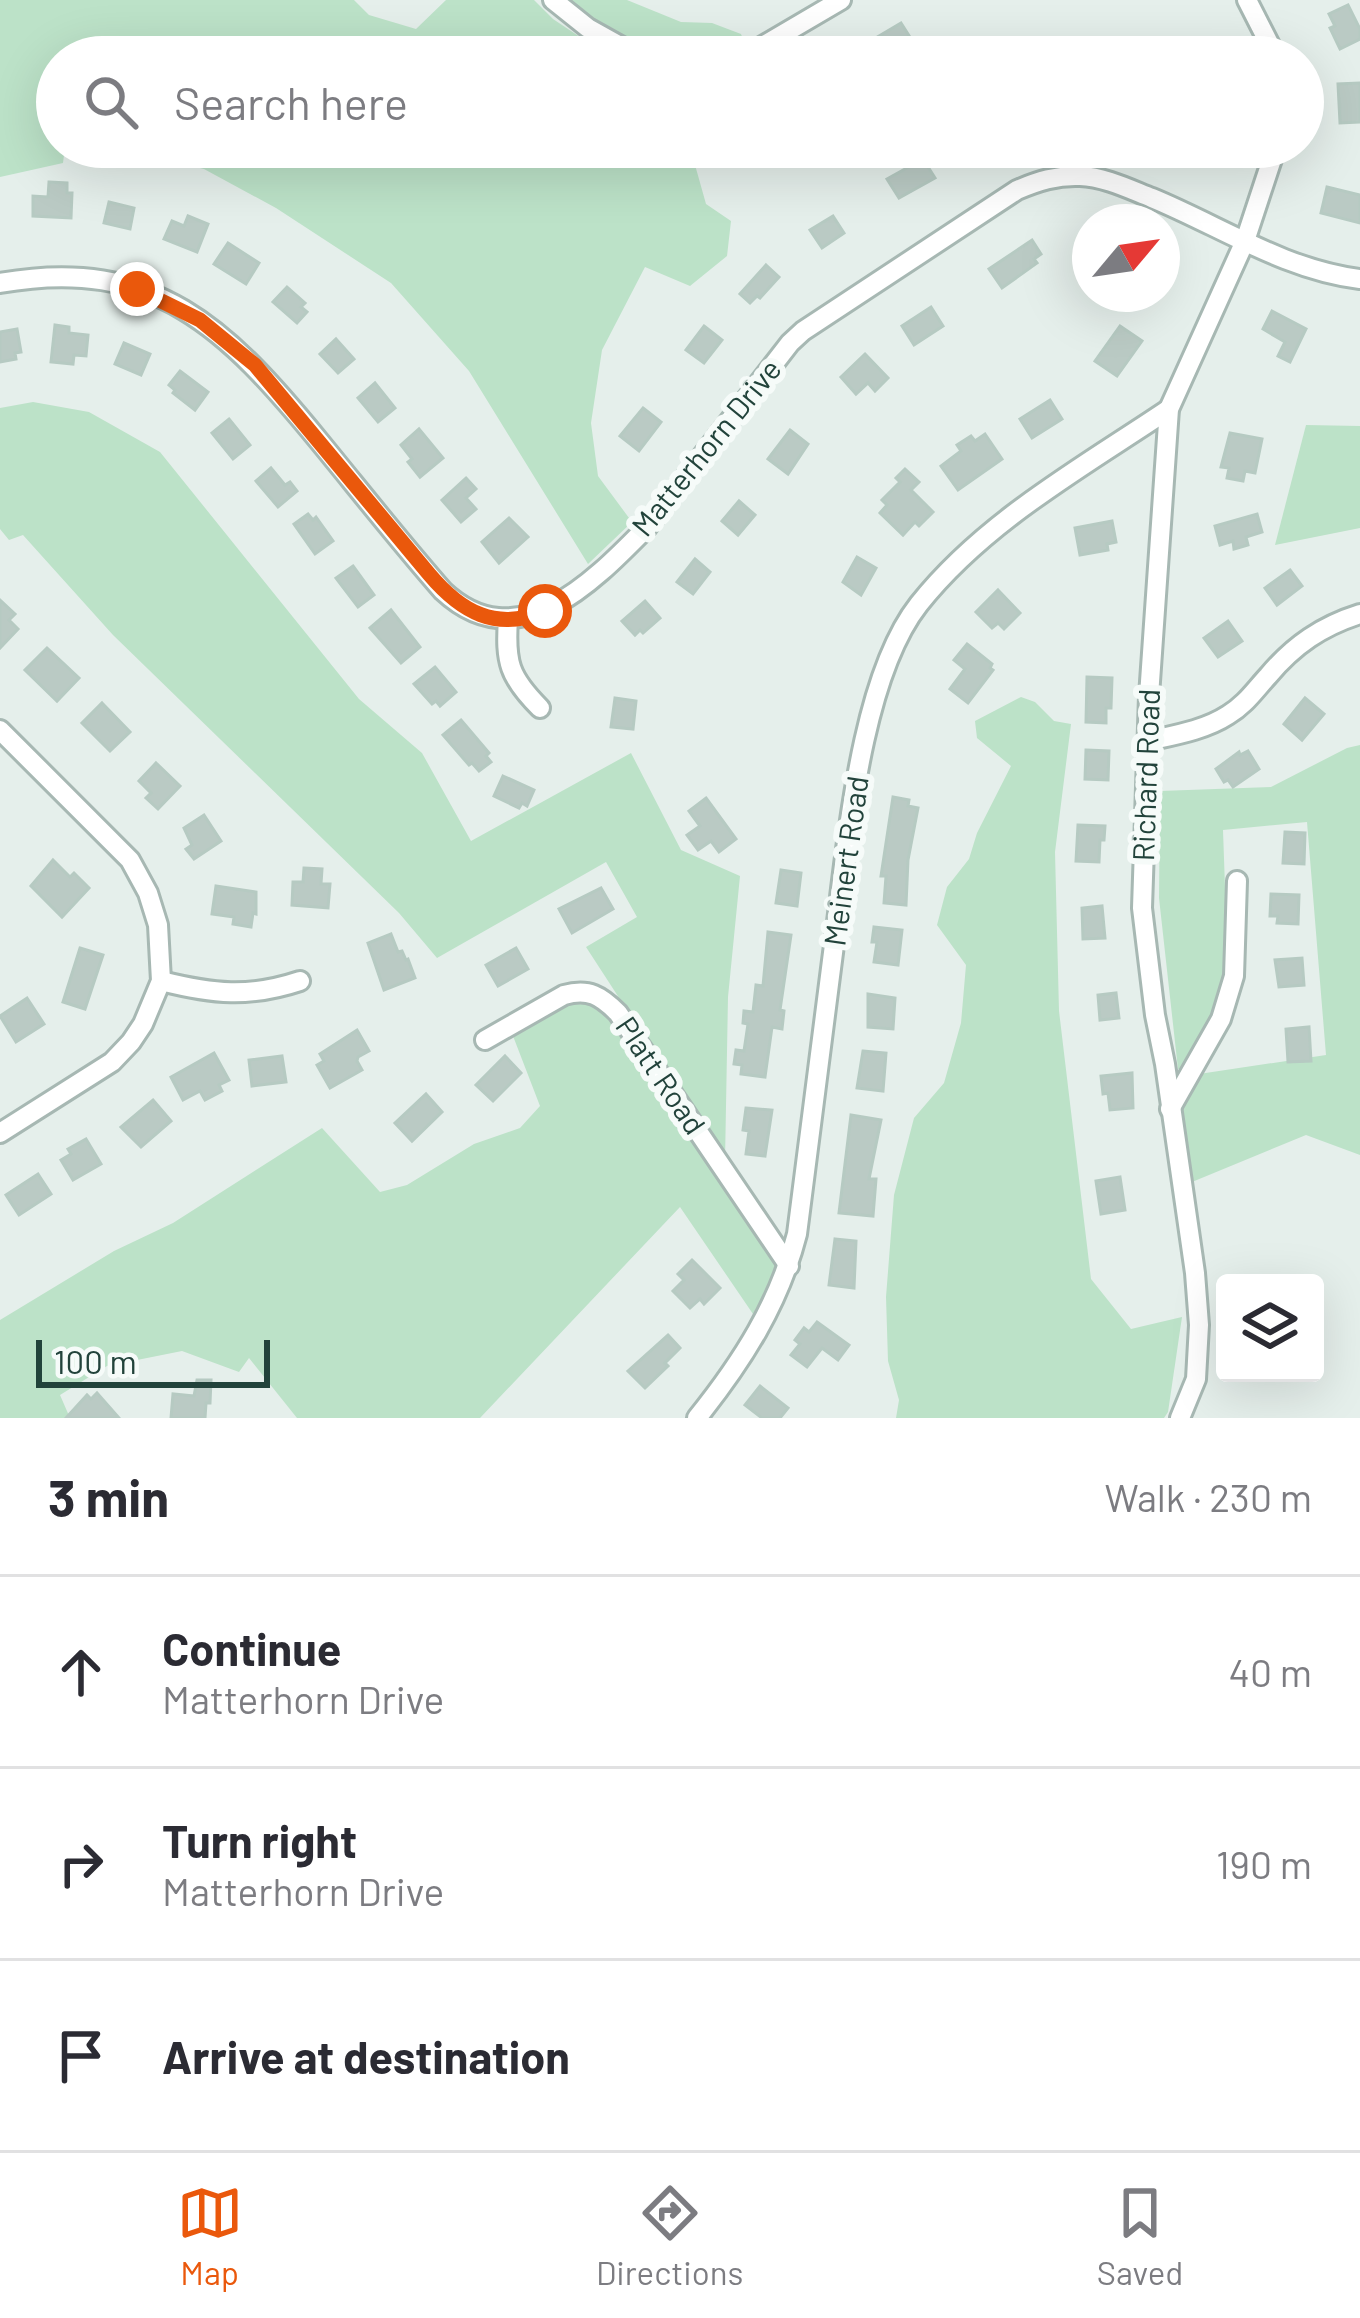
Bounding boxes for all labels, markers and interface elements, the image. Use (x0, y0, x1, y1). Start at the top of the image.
search box (36, 36, 1324, 168)
icon: search (78, 69, 144, 135)
text: Search here (174, 75, 408, 129)
north arrow (1072, 204, 1180, 312)
route end (110, 262, 164, 316)
street label: Matterhorn Drive (623, 351, 788, 542)
route start (518, 584, 572, 638)
street label: Richard Road (1124, 688, 1166, 862)
street label: Meinert Road (815, 773, 875, 948)
street label: Platt Road (609, 1009, 714, 1141)
map controls (1216, 1274, 1324, 1382)
button: layers (1216, 1274, 1324, 1382)
scale bar (36, 1334, 270, 1387)
text: 100 m (54, 1341, 137, 1381)
text: 3 min (48, 1466, 169, 1527)
text: Walk · 230 m (1105, 1473, 1312, 1520)
text: Continue (162, 1621, 341, 1675)
icon: ahead (48, 1639, 114, 1705)
text: 40 m (1228, 1648, 1312, 1695)
text: Matterhorn Drive (162, 1675, 444, 1722)
text: Turn right (162, 1813, 357, 1867)
icon: right (48, 1831, 114, 1897)
text: 190 m (1216, 1840, 1312, 1887)
text: Matterhorn Drive (162, 1867, 444, 1914)
icon: arrive (48, 2023, 114, 2089)
text: Arrive at destination (162, 2029, 570, 2083)
tab: Map (177, 2180, 243, 2292)
tab: Directions (596, 2180, 743, 2292)
tab: Saved (1097, 2180, 1183, 2292)

